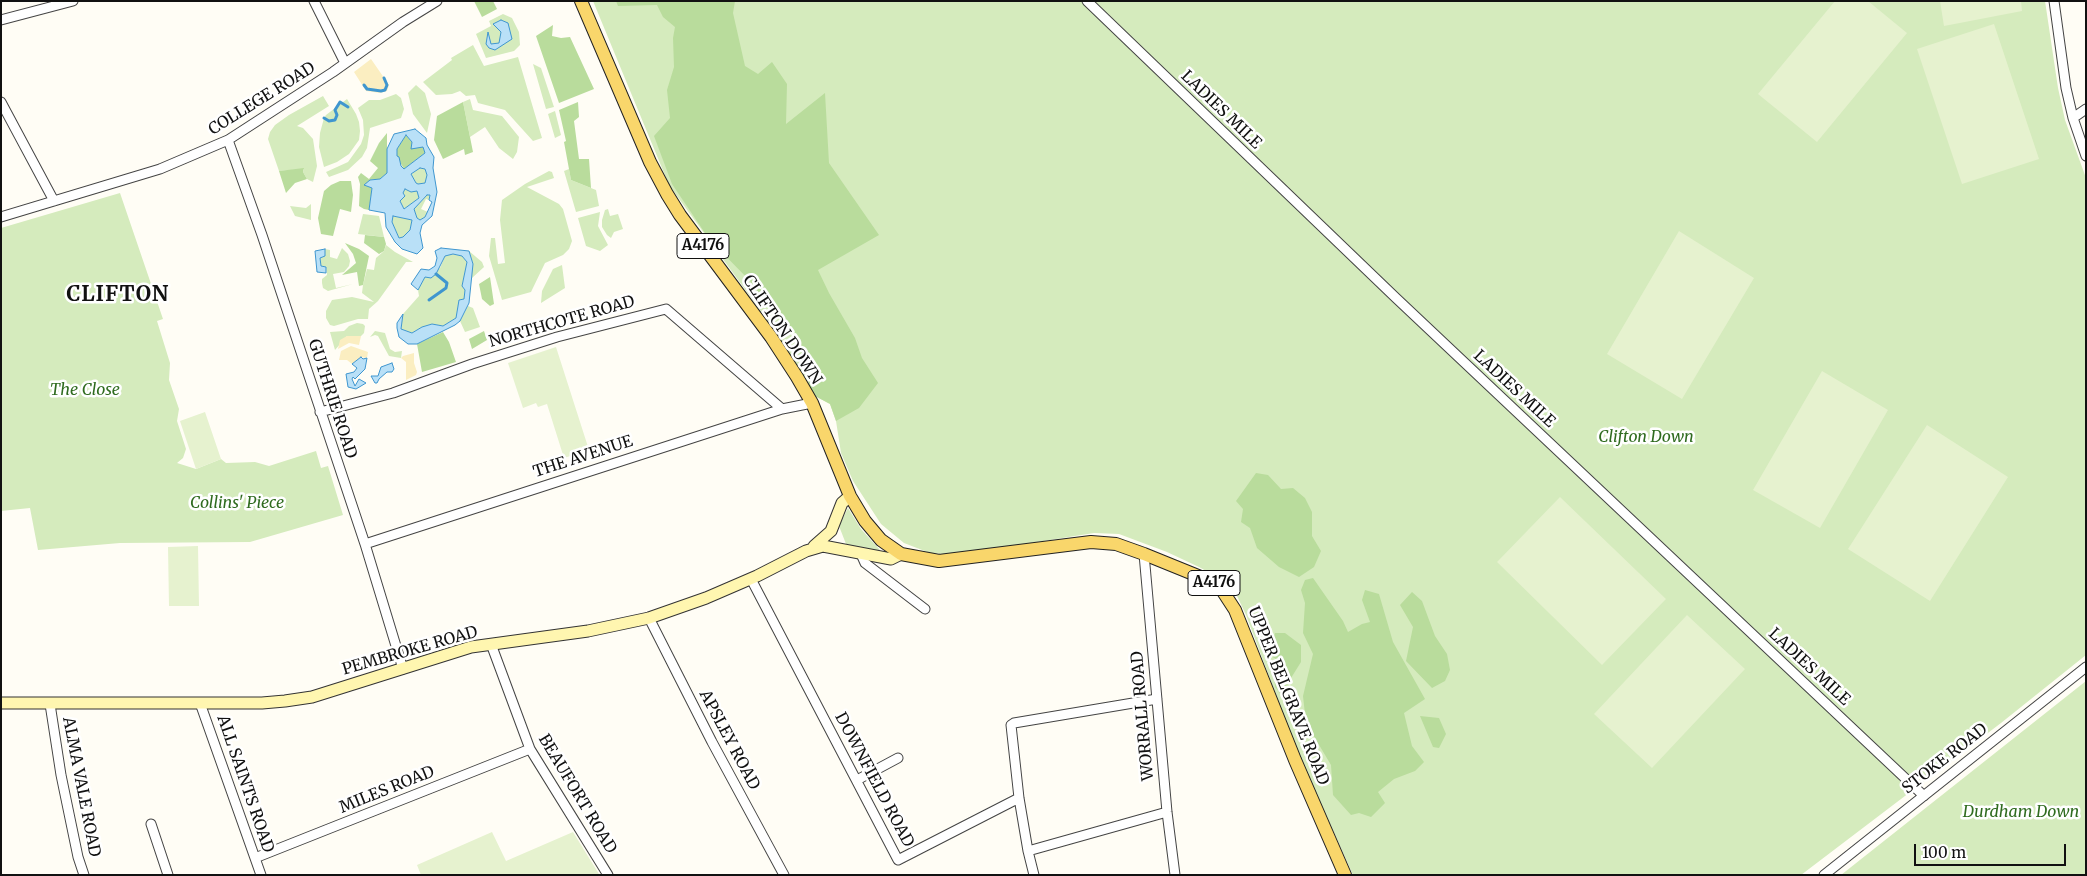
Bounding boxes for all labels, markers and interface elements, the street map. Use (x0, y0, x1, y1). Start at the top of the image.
street label: COLLEGE ROAD (205, 59, 319, 139)
street label: LADIES MILE (1177, 67, 1265, 153)
road number: A4176 (677, 234, 729, 258)
street label: CLIFTON DOWN (738, 272, 826, 388)
district label: CLIFTON (66, 282, 170, 308)
street label: NORTHCOTE ROAD (487, 292, 637, 352)
street label: GUTHRIE ROAD (304, 337, 360, 461)
street label: LADIES MILE (1469, 346, 1559, 432)
park label: The Close (50, 380, 120, 400)
park label: Clifton Down (1598, 427, 1694, 447)
street label: THE AVENUE (531, 432, 635, 482)
park label: Collins' Piece (190, 493, 284, 513)
road number: A4176 (1188, 570, 1240, 596)
street label: UPPER BELGRAVE ROAD (1243, 604, 1333, 788)
street label: PEMBROKE ROAD (340, 622, 480, 680)
street label: LADIES MILE (1764, 624, 1854, 710)
street label: WORRALL ROAD (1128, 650, 1158, 782)
street label: APSLEY ROAD (695, 687, 763, 793)
street label: DOWNFIELD ROAD (830, 709, 918, 851)
street label: ALL SAINTS ROAD (212, 713, 278, 855)
street label: ALMA VALE ROAD (58, 715, 104, 859)
street label: STOKE ROAD (1899, 720, 1991, 798)
street label: BEAUFORT ROAD (534, 731, 620, 857)
street label: MILES ROAD (337, 762, 437, 818)
park label: Durdham Down (1963, 802, 2079, 822)
scale bar (1917, 834, 2070, 866)
text: 100 m (1922, 843, 1966, 862)

